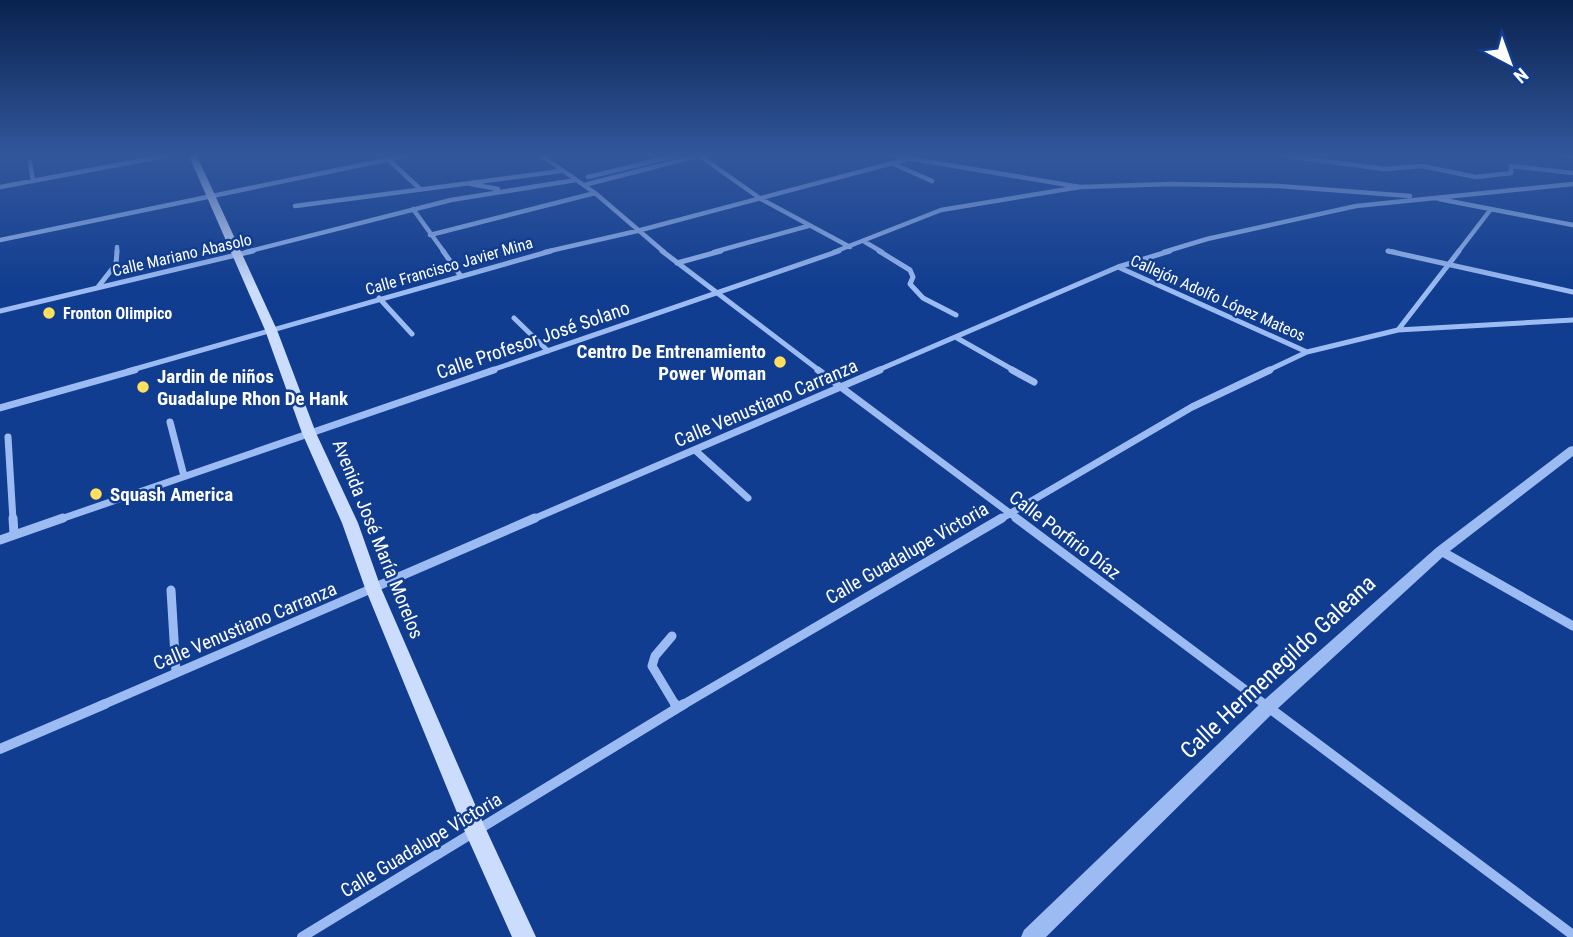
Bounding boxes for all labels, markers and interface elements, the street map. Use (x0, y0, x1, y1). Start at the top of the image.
north arrow (1475, 28, 1545, 98)
text: N (1509, 63, 1533, 88)
street label: Calle Mariano Abasolo (110, 230, 254, 280)
street label: Calle Francisco Javier Mina (363, 233, 535, 299)
street label: Callejón Adolfo López Mateos (1128, 251, 1308, 345)
street label: Calle Profesor José Solano (433, 296, 633, 384)
place label: Fronton Olimpico (63, 304, 172, 323)
marker: Fronton Olimpico (41, 305, 57, 321)
place label: Centro De Entrenamiento Power Woman (577, 340, 766, 385)
street label: Calle Venustiano Carranza (671, 354, 861, 452)
marker: Centro De Entrenamiento Power Woman (772, 354, 788, 370)
place label: Jardin de niños Guadalupe Rhon De Hank (157, 365, 349, 410)
marker: Jardin de niños Guadalupe Rhon De Hank (135, 379, 151, 395)
street label: Avenida José María Morelos (328, 436, 428, 642)
place label: Squash America (110, 483, 233, 506)
marker: Squash America (88, 486, 104, 502)
street label: Calle Porfirio Díaz (1005, 486, 1125, 584)
street label: Calle Guadalupe Victoria (822, 497, 992, 609)
street label: Calle Hermenegildo Galeana (1175, 570, 1381, 764)
street label: Calle Venustiano Carranza (150, 577, 340, 675)
street label: Calle Guadalupe Victoria (336, 788, 506, 902)

